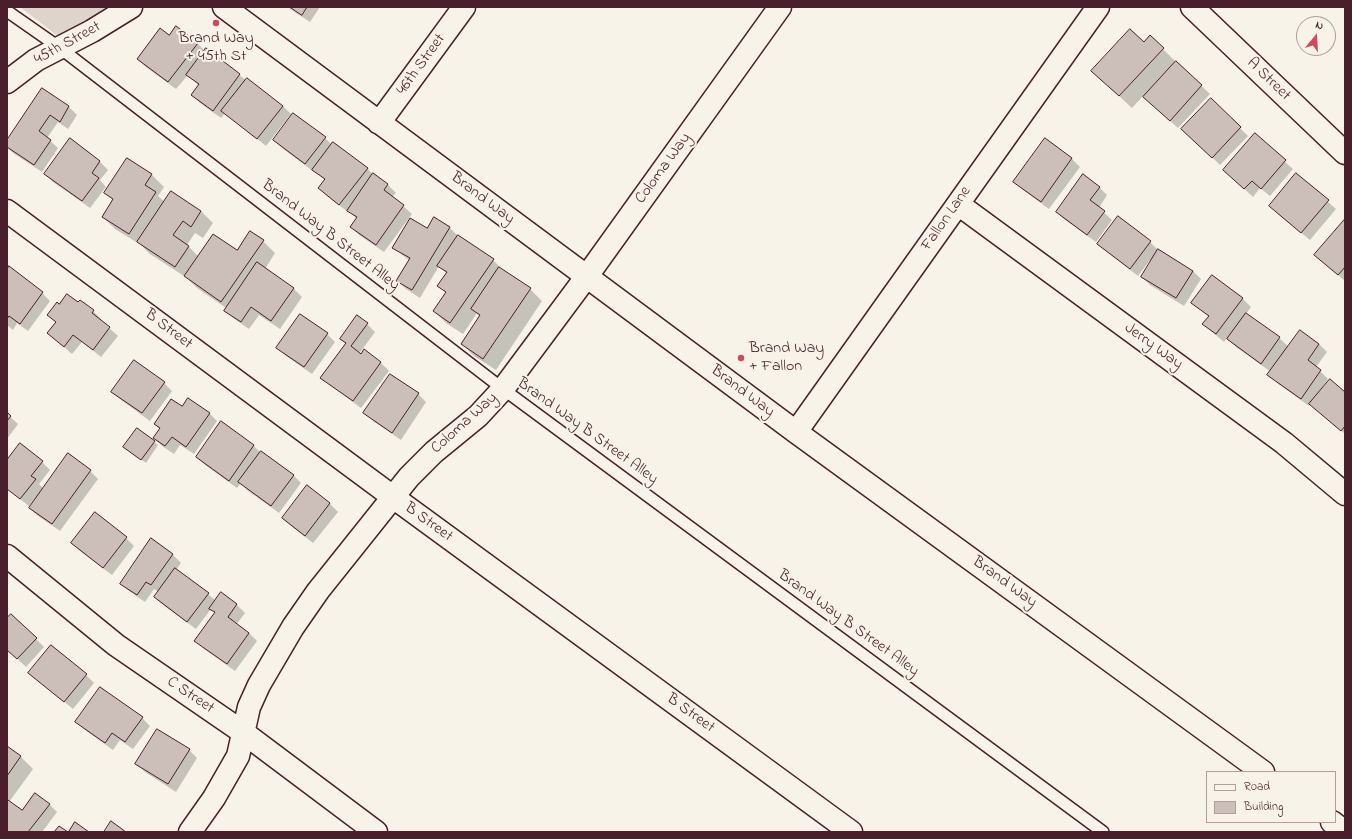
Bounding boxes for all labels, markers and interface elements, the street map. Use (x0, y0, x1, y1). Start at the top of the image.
north arrow (1296, 16, 1336, 56)
text: N (1313, 17, 1325, 34)
street label: 45th Street (31, 18, 105, 70)
marker: Brand Way + 45th St (211, 18, 221, 28)
place label: Brand Way + 45th St (178, 29, 254, 67)
street label: 46th Street (393, 31, 451, 99)
street label: A Street (1242, 54, 1294, 106)
street label: Coloma Way (632, 130, 696, 208)
street label: Brand Way (446, 169, 518, 229)
street label: Brand Way B Street Alley (257, 176, 403, 296)
street label: Fallon Lane (918, 183, 976, 255)
street label: B Street (140, 306, 196, 354)
street label: Jerry Way (1120, 319, 1186, 375)
place label: Brand Way + Fallon (749, 339, 824, 377)
marker: Brand Way + Fallon (736, 353, 746, 363)
street label: Brand Way (706, 362, 778, 422)
street label: Brand Way B Street Alley (513, 374, 661, 490)
street label: Coloma Way (428, 389, 502, 459)
street label: B Street (400, 499, 456, 547)
street label: Brand Way (968, 553, 1040, 613)
street label: Brand Way B Street Alley (774, 566, 922, 682)
street label: C Street (163, 673, 217, 719)
street label: B Street (662, 690, 718, 738)
legend (1206, 771, 1336, 823)
text: Road (1244, 778, 1270, 796)
text: Building (1244, 798, 1283, 816)

